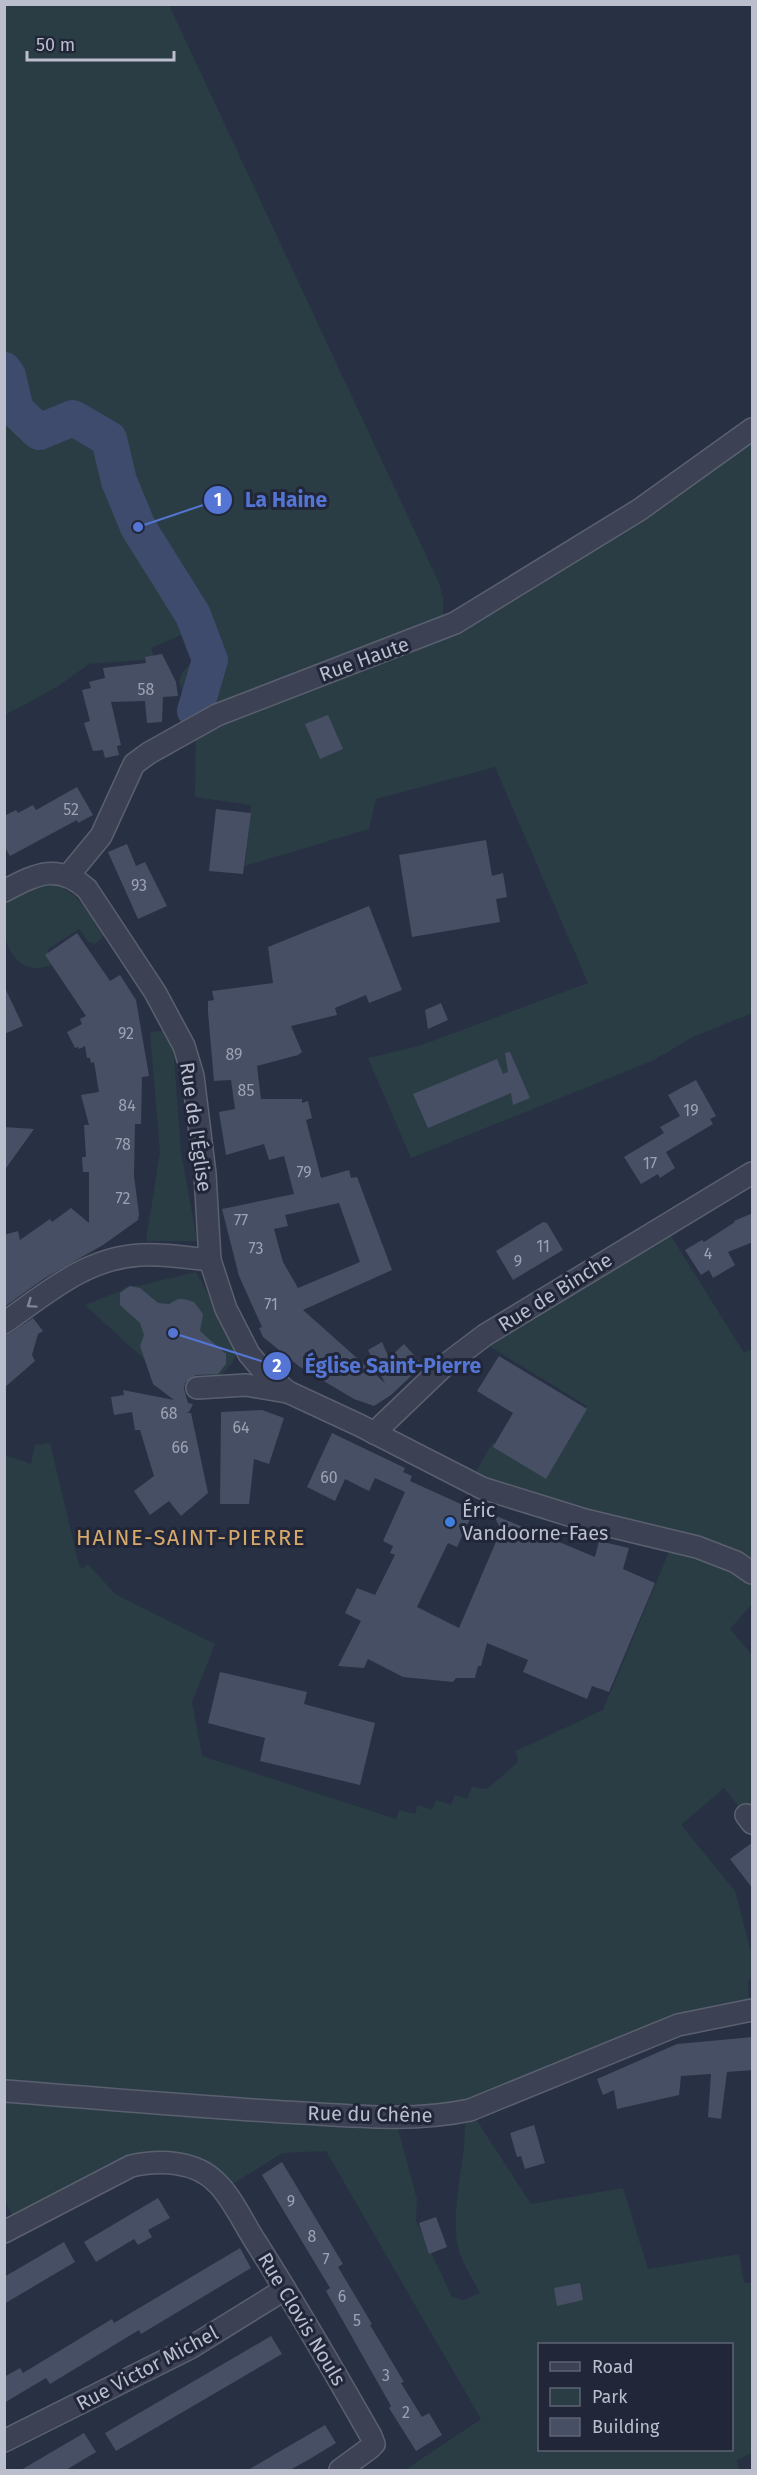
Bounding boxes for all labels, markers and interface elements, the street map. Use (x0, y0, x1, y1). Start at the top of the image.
scale bar (27, 24, 174, 62)
text: 50 m (36, 34, 75, 56)
callout: La Haine (203, 480, 339, 519)
text: La Haine (245, 487, 327, 513)
text: 1 (214, 489, 222, 511)
street label: Rue Haute (316, 632, 412, 686)
house number: 58 (138, 680, 155, 699)
house number: 52 (63, 800, 79, 819)
house number: 93 (131, 876, 147, 895)
house number: 92 (118, 1024, 134, 1043)
house number: 89 (226, 1045, 242, 1064)
street label: Rue de l'Église (175, 1061, 217, 1193)
house number: 85 (238, 1081, 254, 1100)
house number: 84 (118, 1096, 136, 1115)
house number: 19 (683, 1101, 699, 1120)
house number: 78 (115, 1135, 131, 1154)
house number: 17 (643, 1154, 657, 1173)
house number: 79 (296, 1163, 312, 1182)
house number: 72 (116, 1189, 130, 1208)
house number: 77 (234, 1211, 248, 1230)
house number: 11 (536, 1237, 550, 1256)
house number: 73 (249, 1239, 263, 1258)
house number: 4 (704, 1244, 713, 1263)
street label: Rue de Binche (494, 1247, 616, 1337)
house number: 9 (514, 1252, 522, 1271)
house number: 71 (264, 1295, 278, 1314)
one-way arrow (27, 1297, 38, 1308)
callout: Église Saint-Pierre (262, 1346, 493, 1385)
text: Église Saint-Pierre (305, 1352, 482, 1379)
text: 2 (272, 1355, 282, 1377)
house number: 68 (160, 1404, 178, 1423)
house number: 64 (232, 1418, 250, 1437)
house number: 66 (171, 1438, 189, 1457)
house number: 60 (320, 1468, 338, 1487)
place label: Éric Vandoorne-Faes (462, 1498, 608, 1545)
marker: Éric Vandoorne-Faes (443, 1515, 457, 1529)
district label: HAINE-SAINT-PIERRE (76, 1524, 306, 1551)
street label: Rue du Chêne (307, 2101, 433, 2127)
house number: 9 (287, 2192, 295, 2211)
house number: 8 (308, 2227, 317, 2246)
street label: Rue Clovis Nouls (253, 2248, 351, 2390)
house number: 7 (322, 2250, 330, 2269)
house number: 6 (338, 2287, 346, 2306)
house number: 5 (353, 2311, 361, 2330)
street label: Rue Victor Michel (72, 2320, 222, 2415)
legend (538, 2343, 733, 2451)
text: Road (592, 2356, 634, 2378)
house number: 3 (382, 2366, 390, 2385)
text: Park (592, 2386, 628, 2408)
house number: 2 (402, 2403, 410, 2422)
text: Building (592, 2416, 660, 2438)

